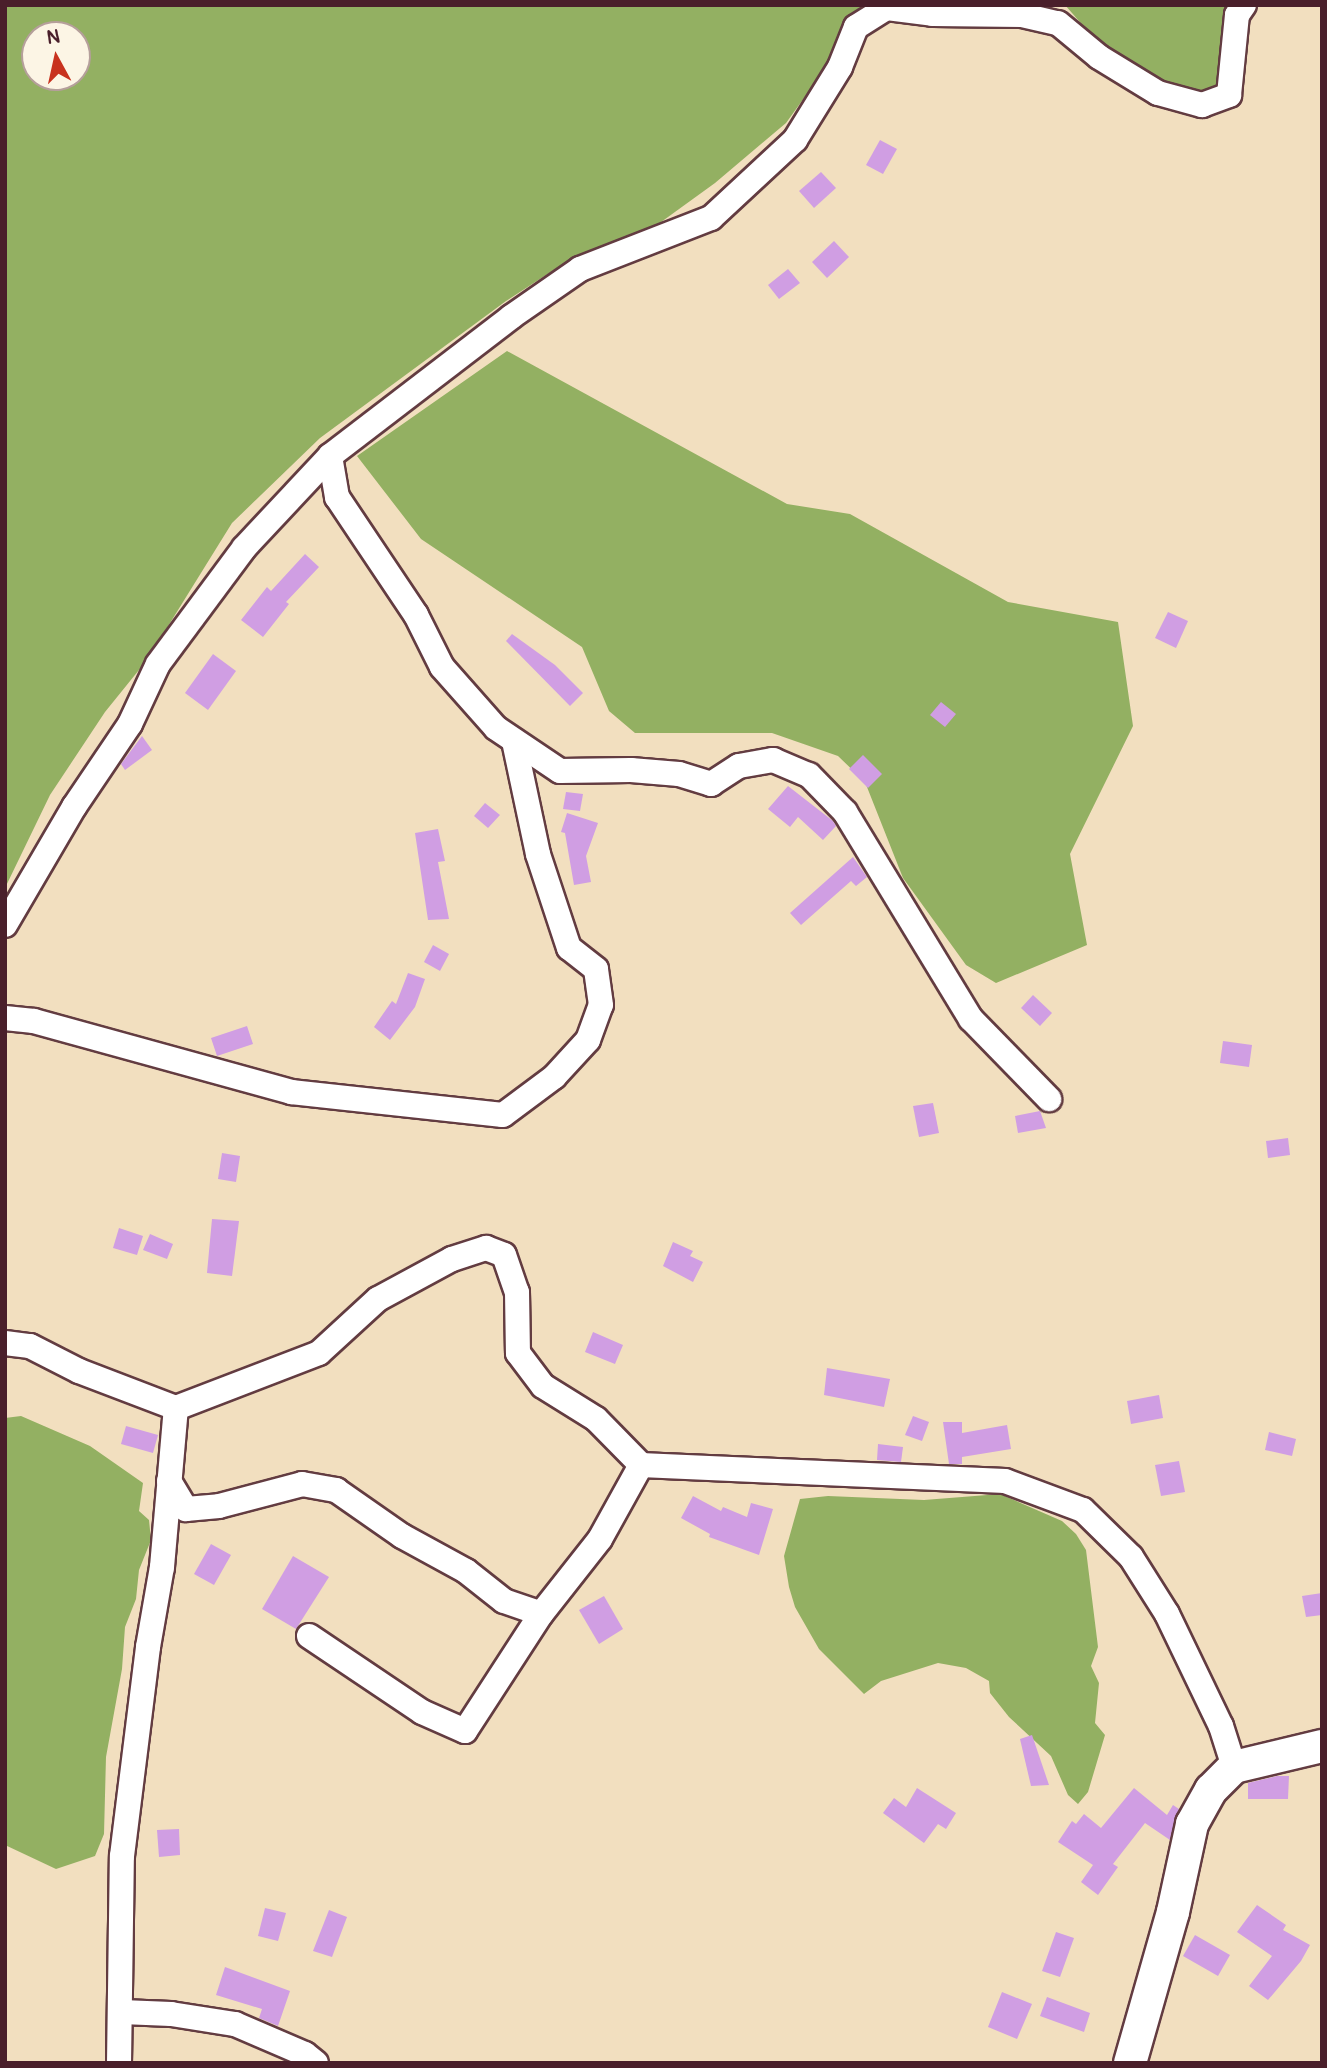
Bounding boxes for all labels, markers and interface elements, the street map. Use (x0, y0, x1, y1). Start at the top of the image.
north arrow (21, 21, 91, 91)
text: N (45, 24, 61, 50)

